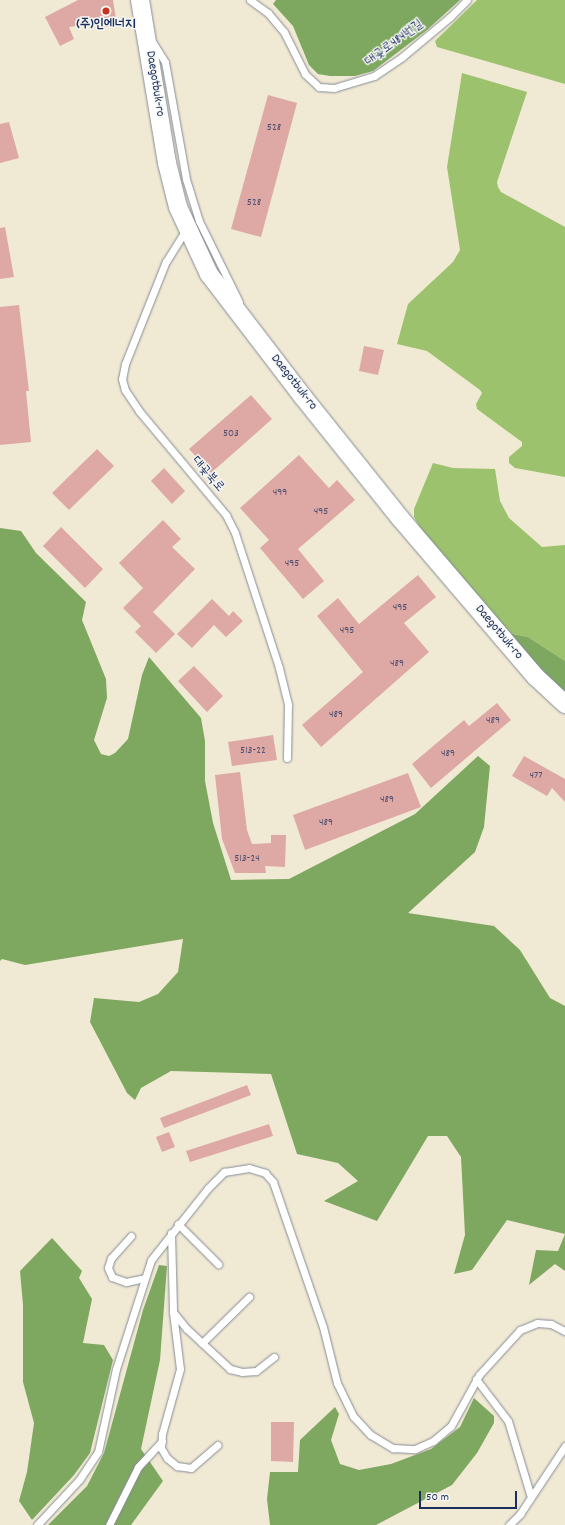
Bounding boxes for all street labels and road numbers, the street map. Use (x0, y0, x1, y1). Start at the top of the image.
street label: 대곶로484번길 (363, 18, 427, 70)
street label: Daegotbuk-ro (141, 50, 167, 118)
street label: Daegotbuk-ro (266, 352, 320, 414)
street label: 대곶북로 (187, 454, 227, 496)
street label: Daegotbuk-ro (471, 603, 525, 663)

